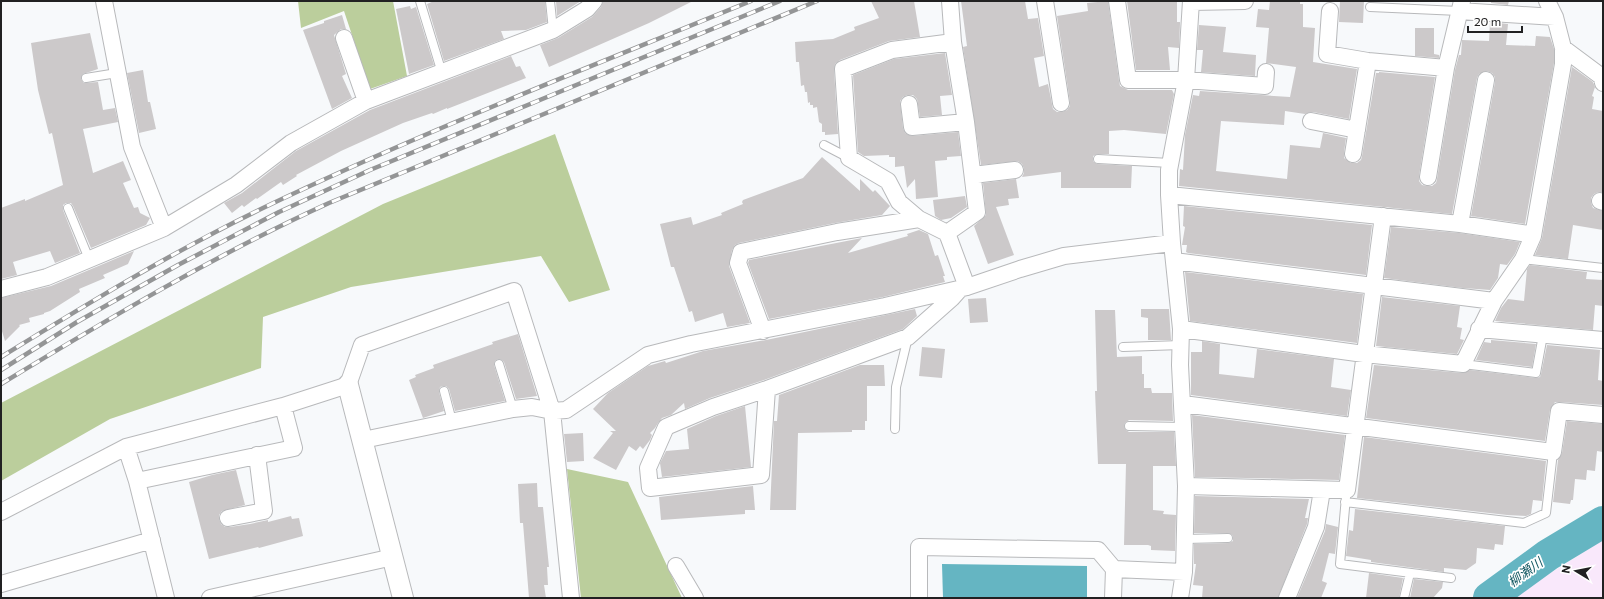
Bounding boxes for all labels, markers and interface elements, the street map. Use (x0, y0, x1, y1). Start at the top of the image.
scale bar (1468, 8, 1522, 34)
text: 20 m (1474, 14, 1501, 28)
north arrow (1556, 551, 1596, 591)
water label: 柳瀬川 (1505, 553, 1547, 590)
text: N (1559, 564, 1573, 574)

